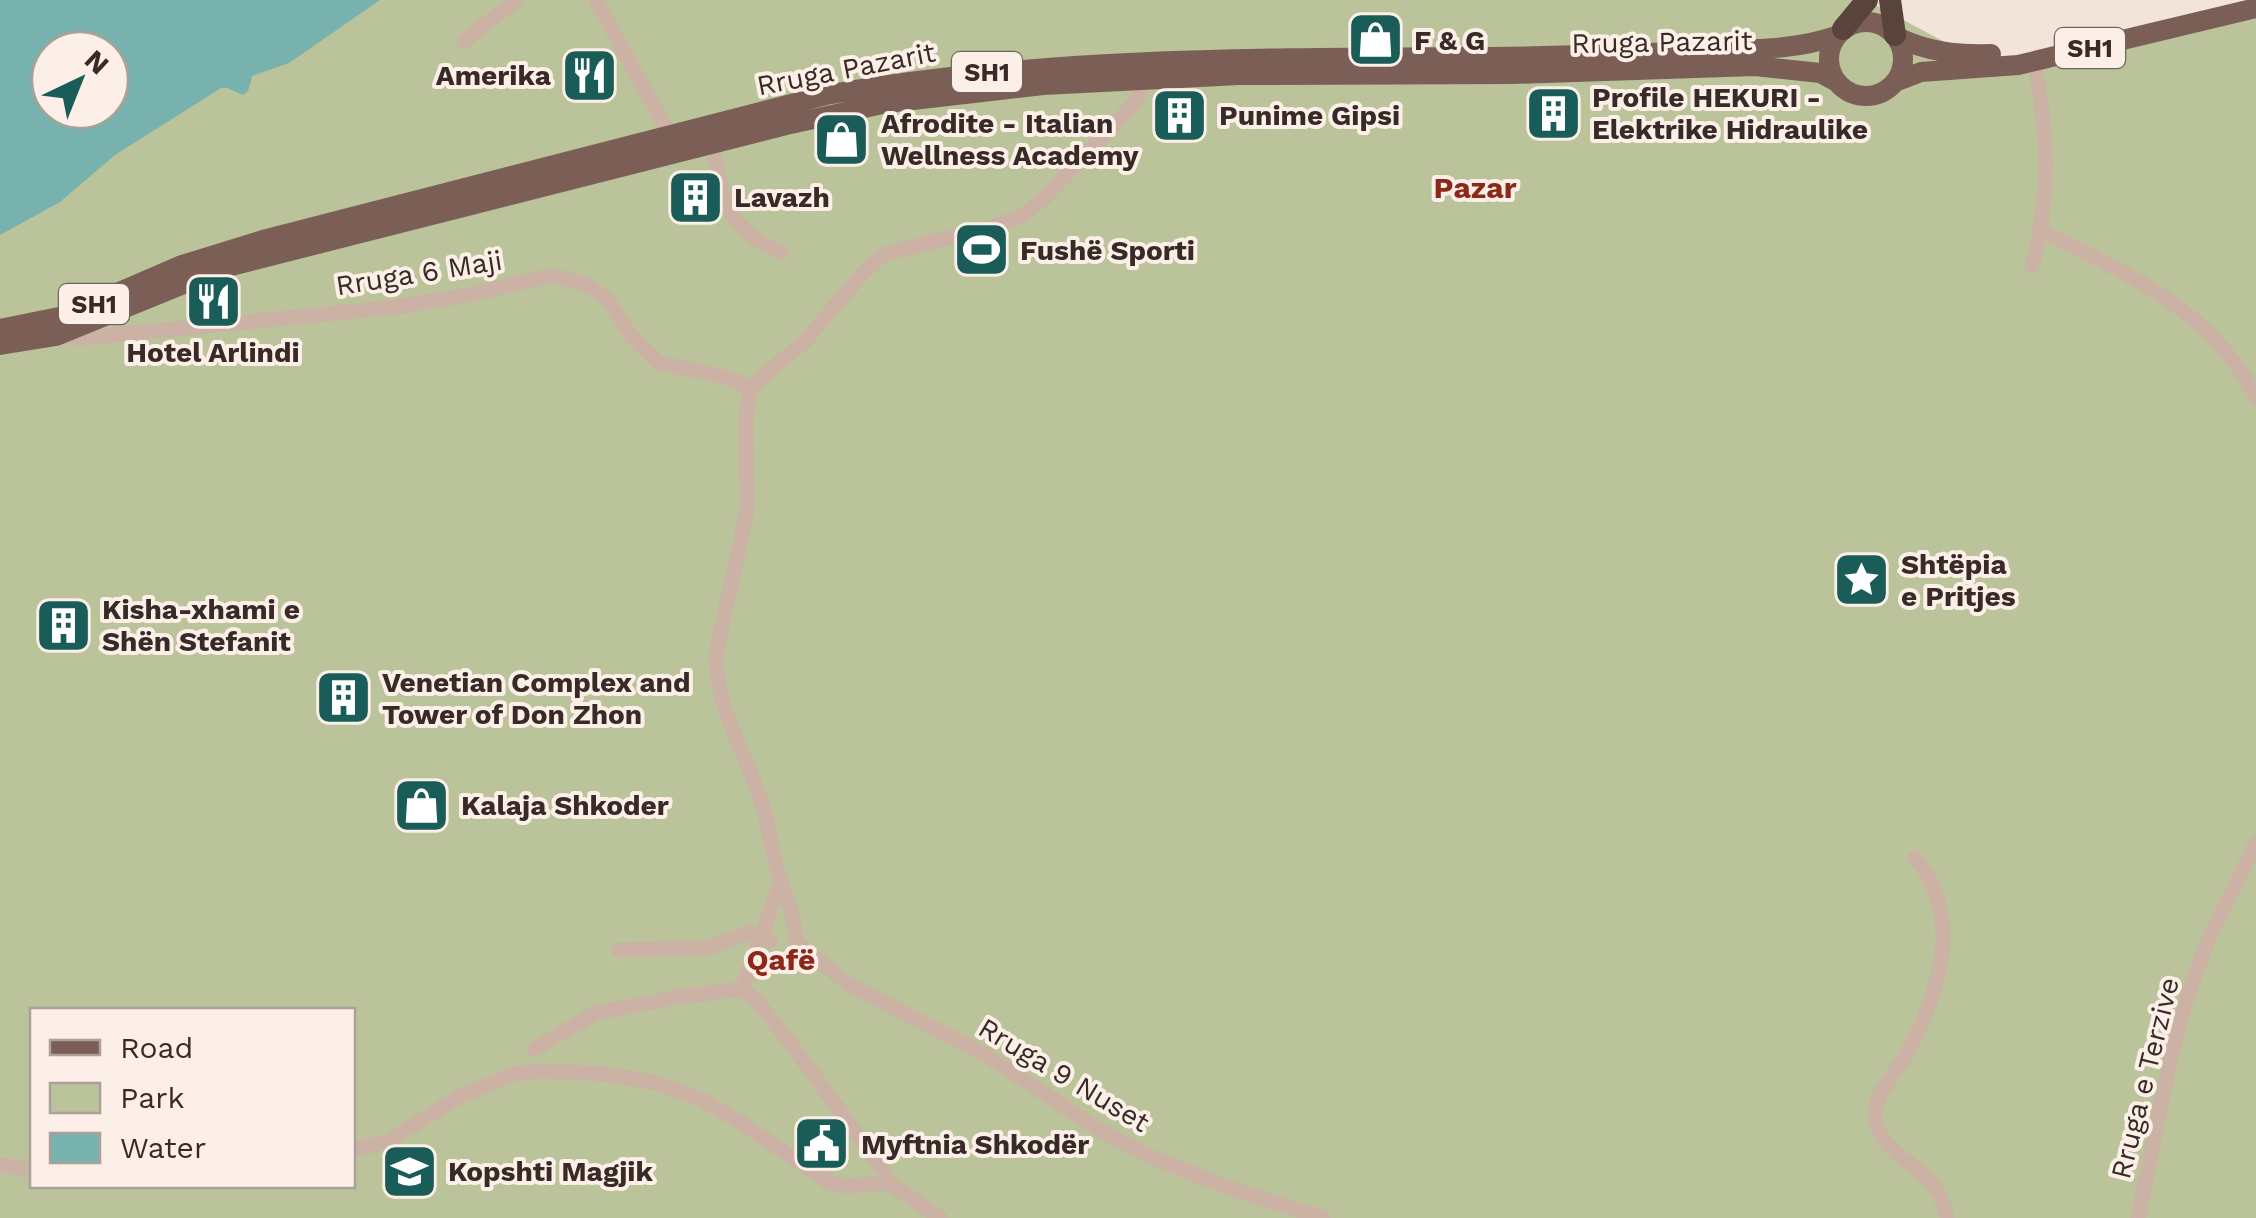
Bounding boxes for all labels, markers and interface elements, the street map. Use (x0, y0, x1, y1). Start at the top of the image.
shop icon: F & G (1345, 10, 1405, 70)
place label: F & G (1414, 24, 1485, 57)
street label: Rruga Pazarit (1571, 24, 1753, 60)
road number: SH1 (2055, 28, 2125, 68)
north arrow (30, 30, 130, 130)
street label: Rruga Pazarit (754, 35, 938, 102)
text: N (78, 43, 116, 81)
restaurant icon: Amerika (560, 45, 620, 105)
road number: SH1 (952, 52, 1022, 92)
place label: Amerika (436, 59, 552, 92)
place label: Profile HEKURI - Elektrike Hidraulike (1592, 81, 1868, 146)
building icon: Profile HEKURI - Elektrike Hidraulike (1523, 83, 1583, 143)
building icon: Punime Gipsi (1150, 85, 1210, 145)
place label: Punime Gipsi (1219, 99, 1400, 132)
place label: Afrodite - Italian Wellness Academy (881, 107, 1139, 172)
shop icon: Afrodite - Italian Wellness Academy (812, 109, 872, 169)
building icon: Lavazh (665, 167, 725, 227)
district label: Pazar (1433, 170, 1517, 205)
place label: Lavazh (734, 181, 830, 214)
sports icon: Fushë Sporti (951, 220, 1011, 280)
place label: Fushë Sporti (1020, 234, 1195, 267)
street label: Rruga 6 Maji (334, 244, 504, 302)
restaurant icon: Hotel Arlindi (183, 271, 243, 331)
road number: SH1 (59, 284, 129, 324)
place label: Hotel Arlindi (126, 336, 300, 369)
place label: Shtëpia e Pritjes (1901, 548, 2016, 613)
place icon: Shtëpia e Pritjes (1832, 550, 1892, 610)
place label: Kisha-xhami e Shën Stefanit (102, 593, 300, 658)
building icon: Kisha-xhami e Shën Stefanit (33, 595, 93, 655)
place label: Venetian Complex and Tower of Don Zhon (382, 666, 691, 731)
building icon: Venetian Complex and Tower of Don Zhon (313, 668, 373, 728)
shop icon: Kalaja Shkoder (392, 775, 452, 835)
place label: Kalaja Shkoder (461, 789, 669, 822)
district label: Qafë (747, 942, 815, 977)
street label: Rruga e Terzive (2104, 974, 2186, 1182)
legend (30, 1008, 355, 1188)
street label: Rruga 9 Nuset (973, 1011, 1156, 1139)
text: Road (120, 1030, 193, 1065)
text: Park (120, 1080, 185, 1115)
public building icon: Myftnia Shkodër (792, 1114, 852, 1174)
place label: Myftnia Shkodër (861, 1128, 1089, 1161)
text: Water (120, 1130, 206, 1165)
school or university icon: Kopshti Magjik (379, 1141, 439, 1201)
place label: Kopshti Magjik (448, 1155, 653, 1188)

